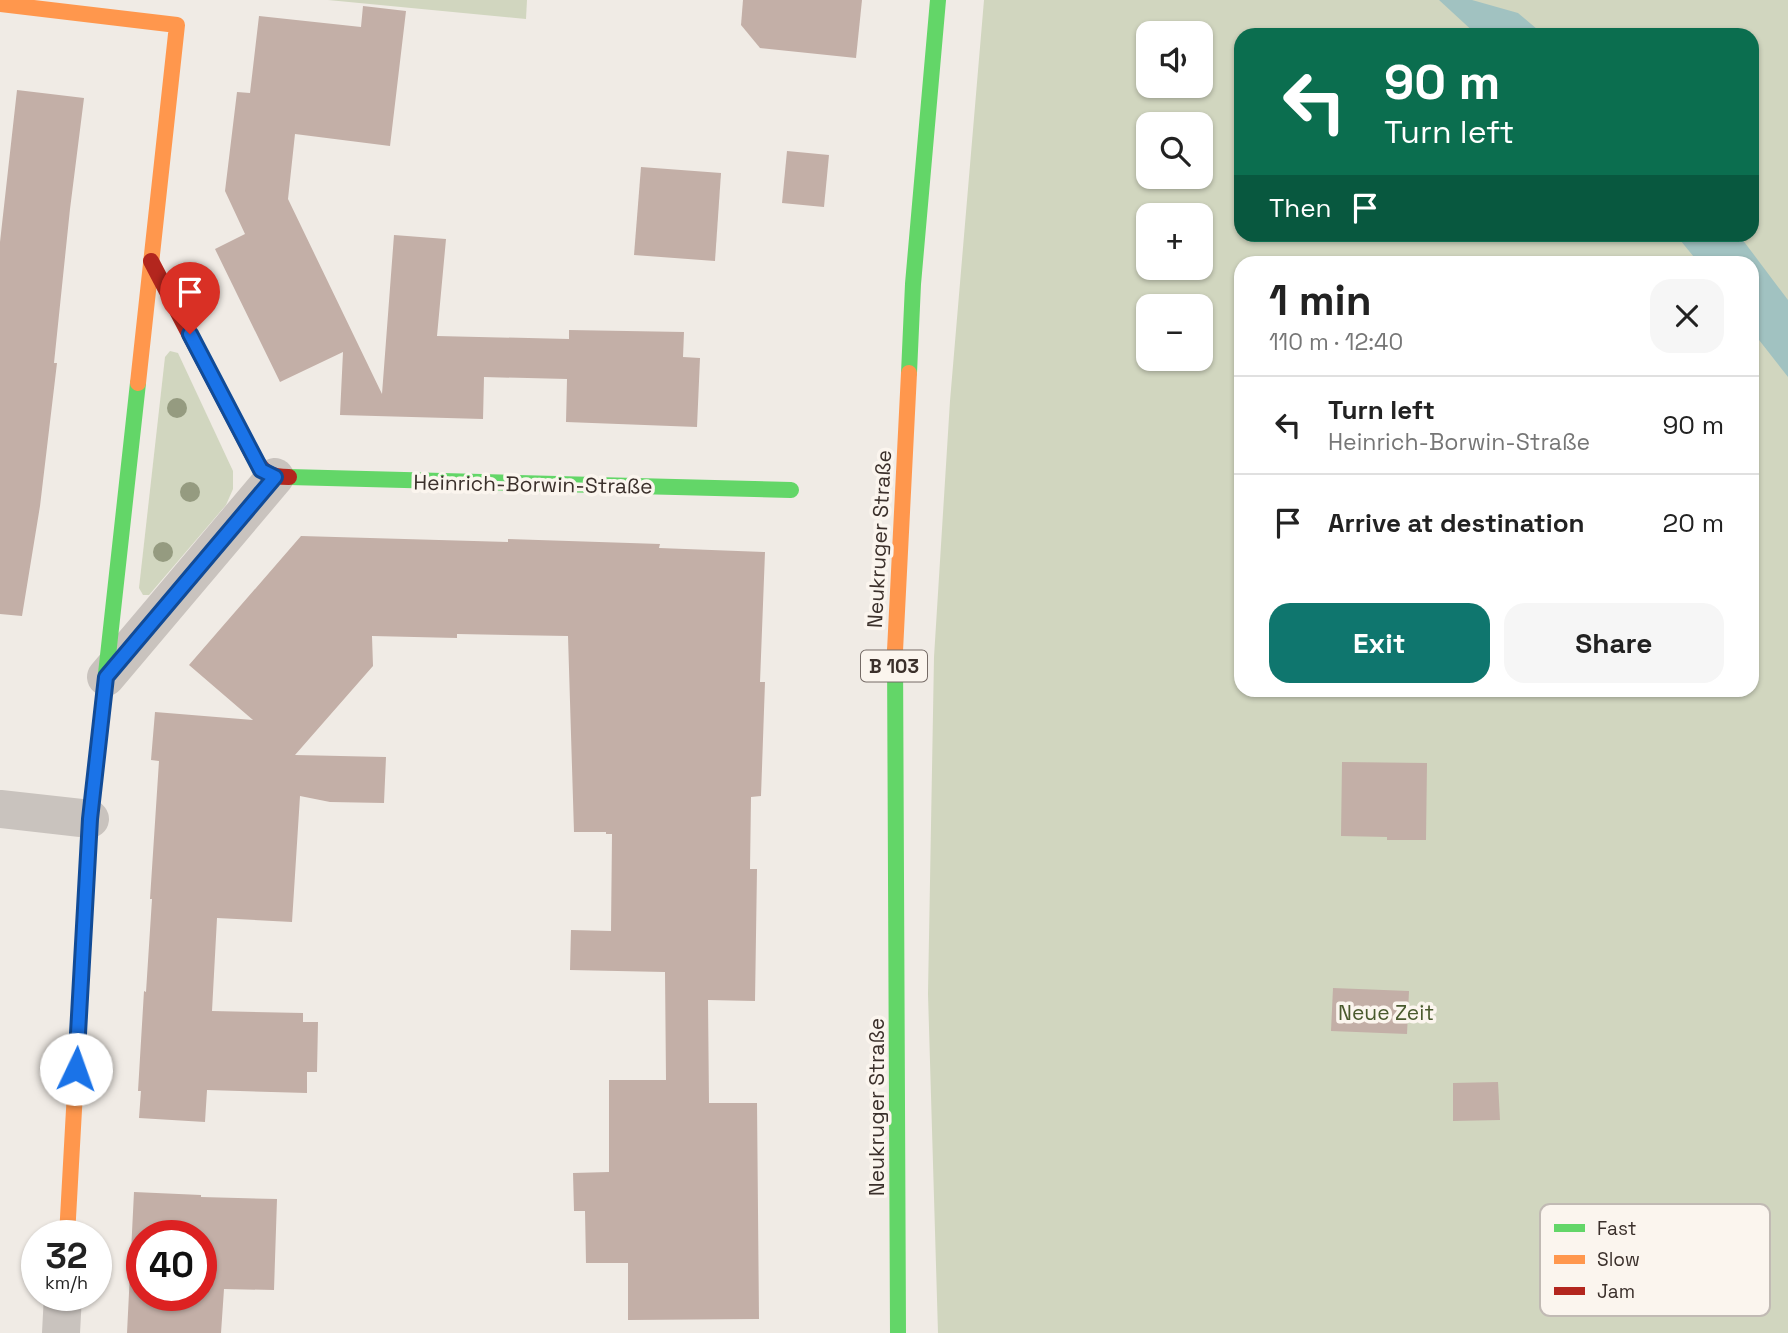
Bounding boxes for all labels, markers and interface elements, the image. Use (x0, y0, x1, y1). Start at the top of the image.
map controls (1136, 21, 1213, 371)
button: sound (1136, 21, 1213, 98)
text: 90 m (1384, 51, 1500, 113)
icon: left (1269, 56, 1360, 147)
button: search (1136, 112, 1213, 189)
text: Turn left (1384, 112, 1514, 152)
icon: arrive (1346, 189, 1384, 227)
text: Then (1269, 191, 1332, 225)
button: + (1136, 203, 1213, 280)
pin (160, 262, 220, 334)
icon: arrive (171, 273, 209, 311)
text: 1 min (1269, 274, 1372, 327)
button: close (1650, 279, 1724, 353)
button: − (1136, 294, 1213, 371)
text: 110 m · 12:40 (1269, 327, 1403, 357)
text: Turn left (1328, 393, 1435, 427)
icon: left (1269, 406, 1307, 444)
text: 90 m (1662, 408, 1724, 442)
text: Heinrich-Borwin-Straße (1328, 427, 1590, 457)
street label: Neukruger Straße (861, 449, 897, 629)
street label: Heinrich-Borwin-Straße (413, 468, 653, 500)
icon: arrive (1269, 504, 1307, 542)
text: Arrive at destination (1328, 506, 1585, 540)
text: 20 m (1663, 506, 1724, 540)
button: Exit (1269, 603, 1490, 683)
button: Share (1504, 603, 1724, 683)
road number: B 103 (861, 650, 927, 681)
park label: Neue Zeit (1338, 999, 1434, 1026)
street label: Neukruger Straße (863, 1018, 890, 1196)
position arrow (39, 1032, 113, 1106)
legend (1540, 1204, 1770, 1316)
text: Fast (1597, 1216, 1637, 1241)
speed limit sign: 40 (126, 1220, 217, 1311)
text: 32 (45, 1234, 88, 1278)
text: Slow (1597, 1247, 1640, 1272)
text: km/h (45, 1271, 88, 1294)
text: Jam (1597, 1279, 1635, 1304)

